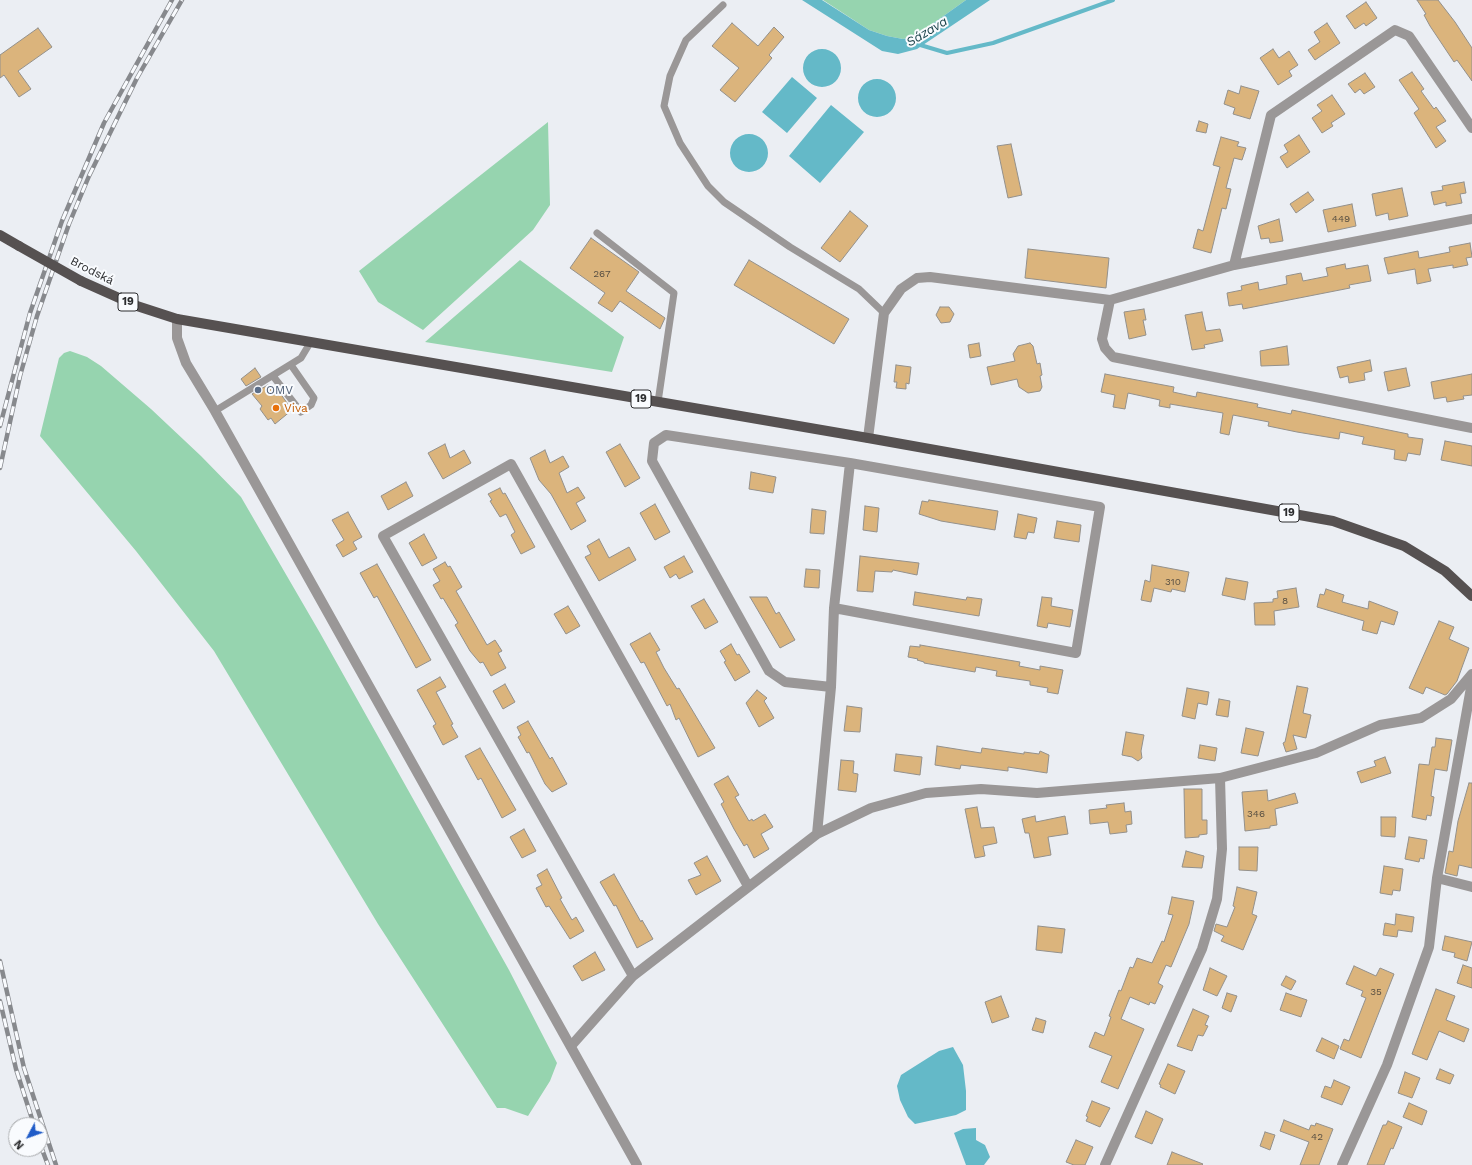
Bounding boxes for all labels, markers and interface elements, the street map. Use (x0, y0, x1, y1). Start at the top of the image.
water label: Sázava (904, 14, 950, 50)
house number: 449 (1332, 213, 1350, 225)
street label: Brodská (68, 254, 116, 288)
house number: 267 (593, 268, 611, 280)
road number: 19 (118, 293, 138, 311)
place label: OMV (266, 383, 293, 397)
marker: OMV (253, 385, 263, 395)
road number: 19 (631, 390, 651, 408)
place label: Viva (284, 401, 308, 415)
marker: Viva (271, 403, 281, 413)
road number: 19 (1279, 504, 1299, 522)
house number: 310 (1165, 576, 1181, 588)
house number: 8 (1282, 595, 1288, 607)
house number: 346 (1247, 808, 1265, 820)
house number: 35 (1370, 986, 1382, 998)
north arrow (8, 1117, 48, 1157)
house number: 42 (1311, 1131, 1323, 1143)
text: N (12, 1137, 27, 1152)

